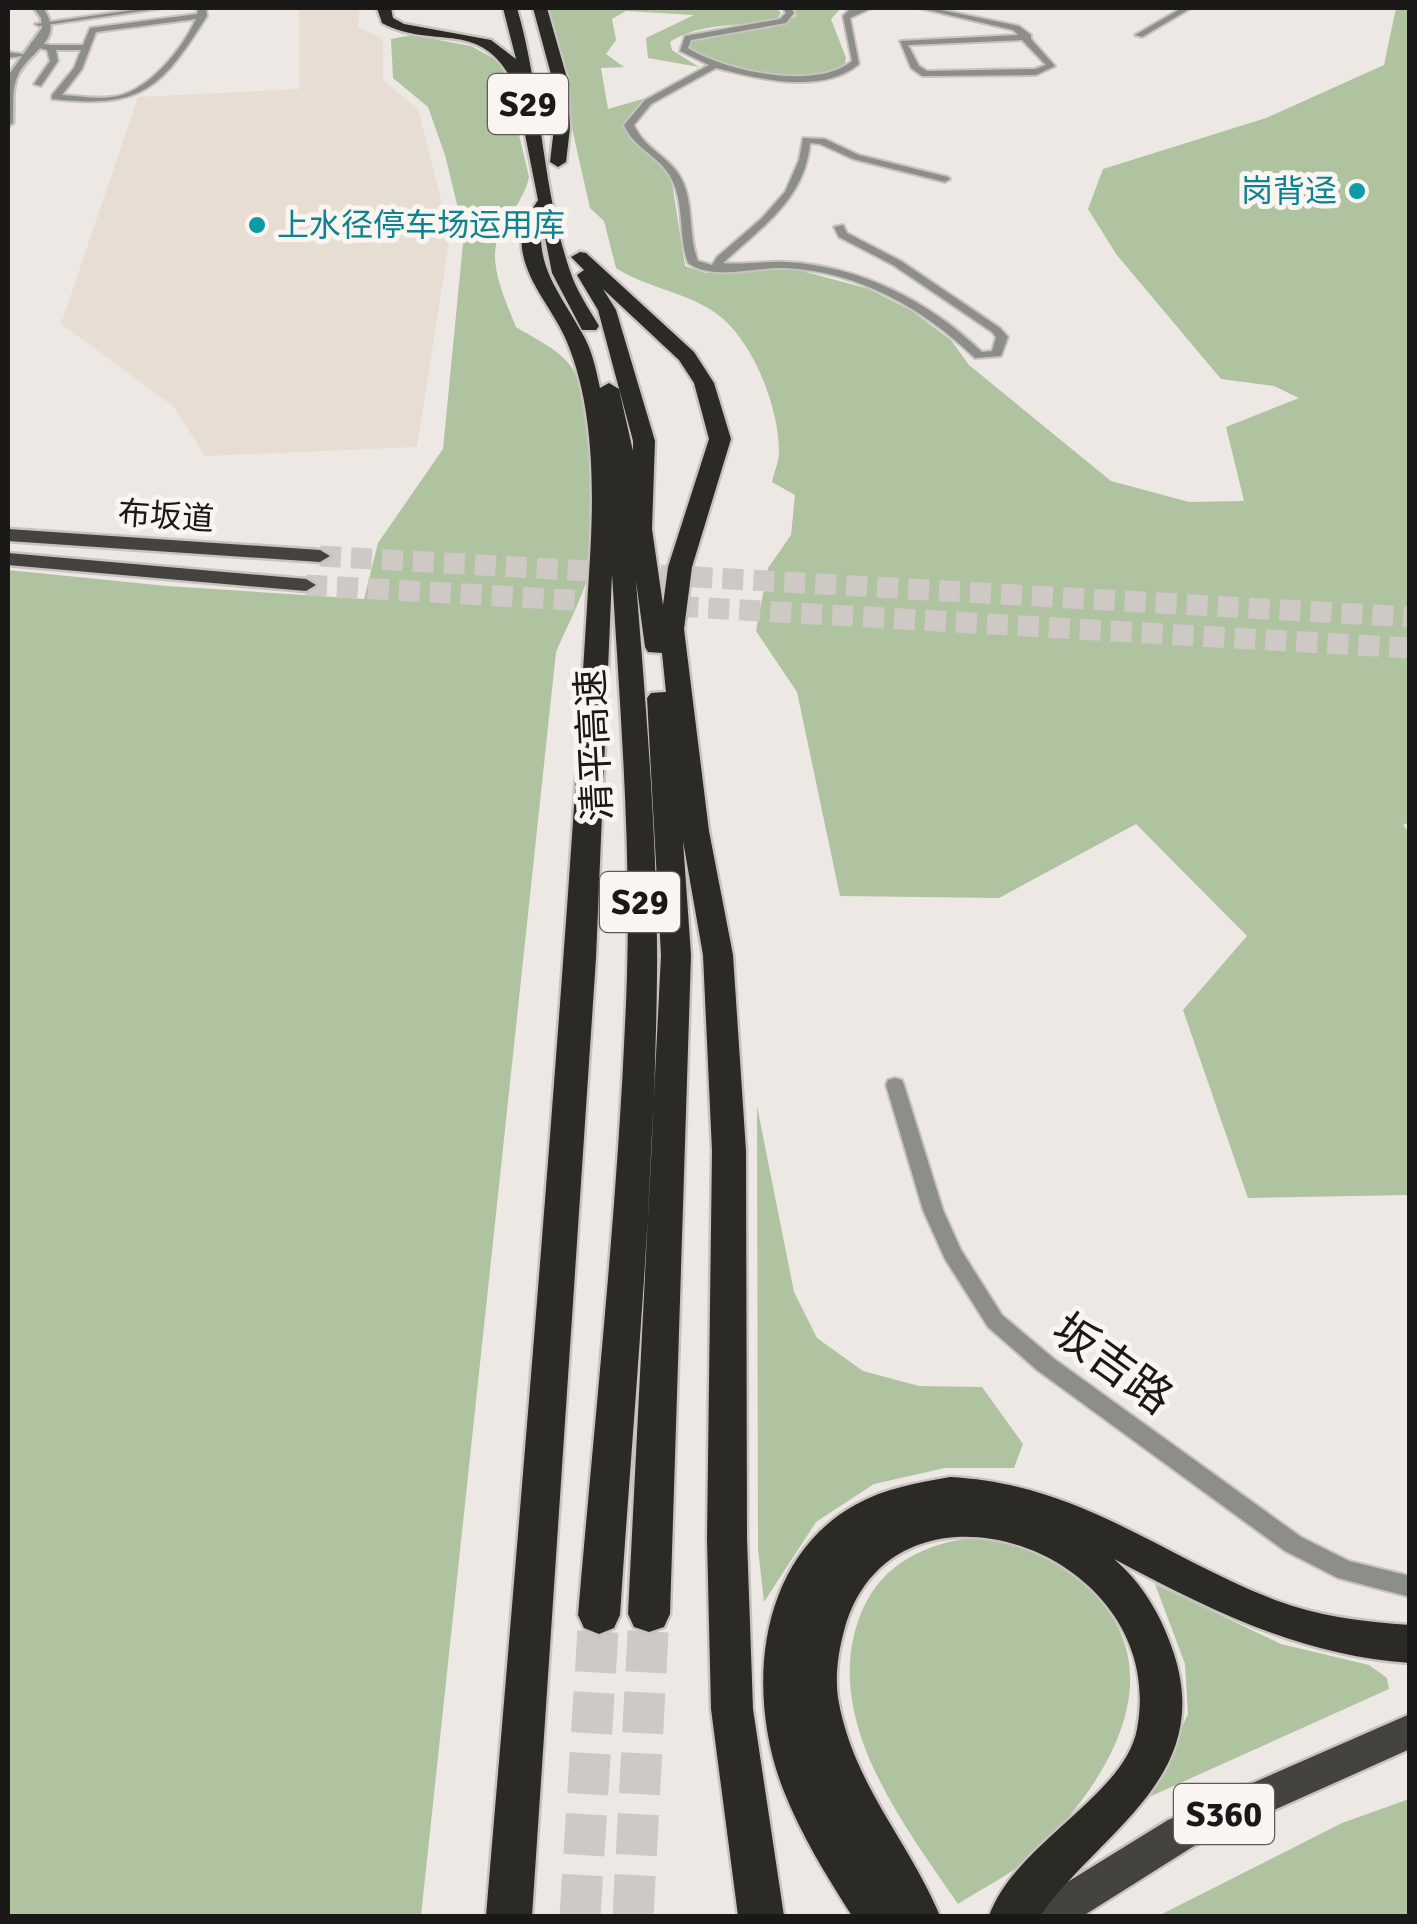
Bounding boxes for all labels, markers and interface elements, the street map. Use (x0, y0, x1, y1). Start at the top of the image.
road number: S29 (488, 74, 568, 134)
place label: 岗背迳 (1241, 172, 1337, 211)
marker: 岗背迳 (1346, 180, 1368, 202)
place label: 上水径停车场运用库 (277, 206, 565, 245)
marker: 上水径停车场运用库 (246, 214, 268, 236)
street label: 布坂道 (117, 494, 215, 539)
street label: 清平高速 (567, 668, 622, 822)
road number: S29 (600, 872, 680, 932)
street label: 坂吉路 (1041, 1302, 1183, 1426)
road number: S360 (1174, 1784, 1274, 1844)

